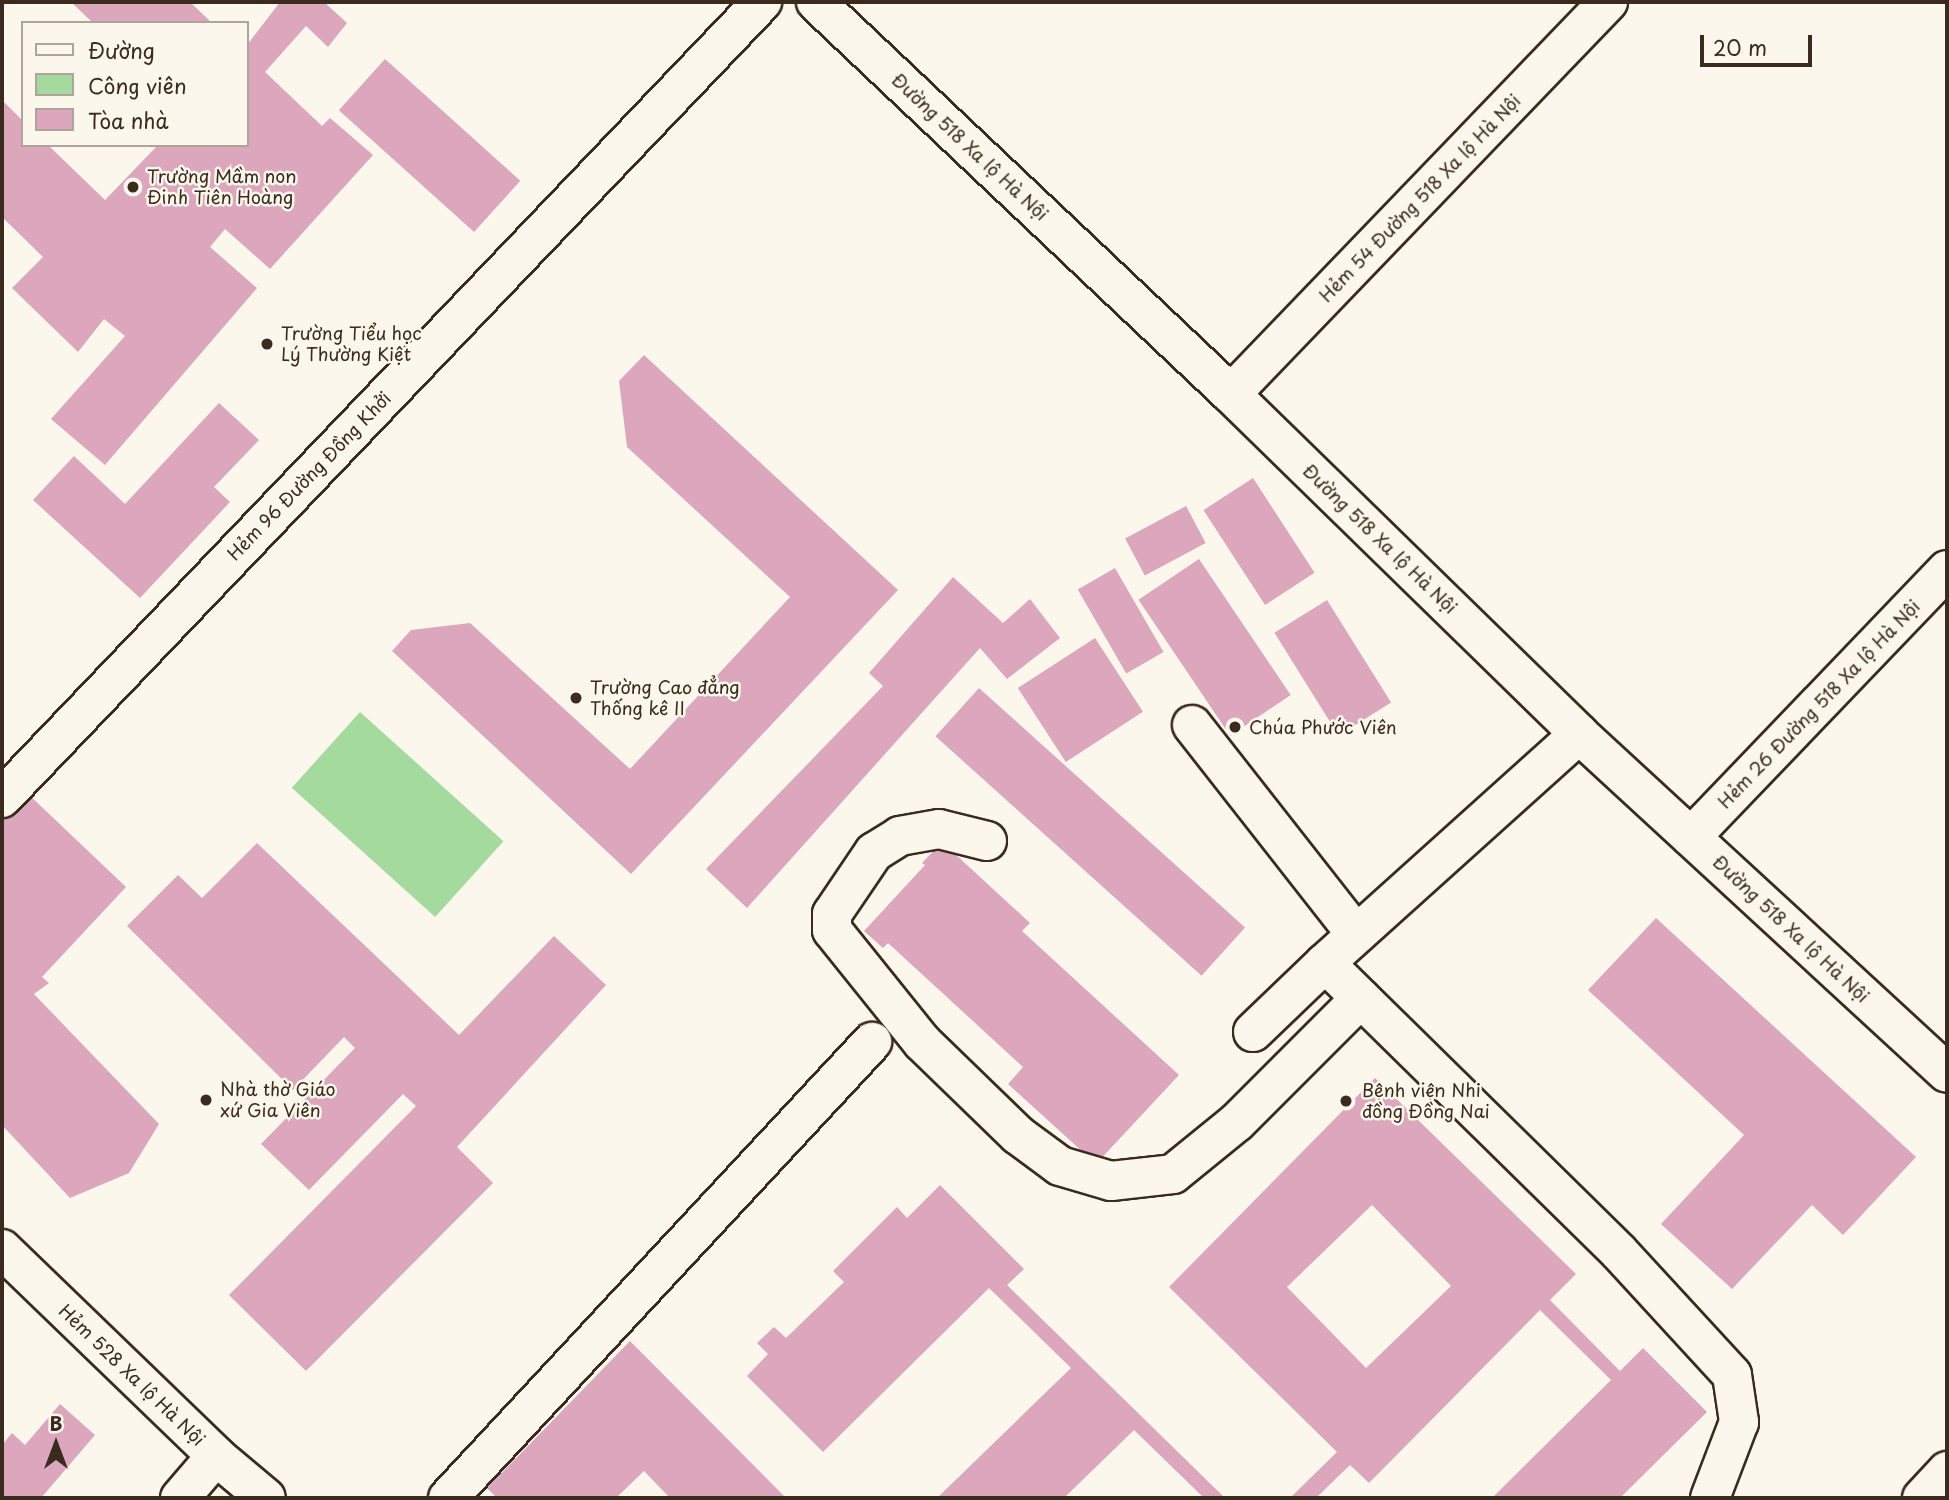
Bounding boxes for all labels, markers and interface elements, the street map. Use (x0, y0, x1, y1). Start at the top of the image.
legend (21, 21, 248, 147)
scale bar (1704, 21, 1816, 65)
text: 20 m (1713, 31, 1767, 63)
text: Đường (88, 34, 155, 66)
street label: Đường 518 Xa lộ Hà Nội (887, 68, 1053, 226)
text: Công viên (88, 69, 187, 101)
street label: Hẻm 54 Đường 518 Xa lộ Hà Nội (1314, 89, 1526, 307)
text: Tòa nhà (88, 104, 168, 136)
place label: Trường Mầm non Đinh Tiên Hoàng (147, 166, 296, 208)
marker: Trường Mầm non Đinh Tiên Hoàng (125, 179, 141, 195)
place label: Trường Tiểu học Lý Thường Kiệt (281, 323, 421, 366)
marker: Trường Tiểu học Lý Thường Kiệt (259, 336, 275, 352)
street label: Hẻm 96 Đường Đồng Khởi (223, 387, 395, 565)
street label: Đường 518 Xa lộ Hà Nội (1298, 459, 1462, 619)
street label: Hẻm 26 Đường 518 Xa lộ Hà Nội (1712, 594, 1926, 814)
place label: Trường Cao đẳng Thống kê II (590, 677, 741, 720)
marker: Trường Cao đẳng Thống kê II (568, 690, 584, 706)
place label: Chúa Phước Viên (1249, 716, 1395, 738)
marker: Chúa Phước Viên (1227, 719, 1243, 735)
street label: Đường 518 Xa lộ Hà Nội (1708, 850, 1874, 1008)
place label: Nhà thờ Giáo xứ Gia Viên (220, 1079, 336, 1122)
place label: Bệnh viện Nhi đồng Đồng Nai (1362, 1080, 1490, 1122)
marker: Bệnh viện Nhi đồng Đồng Nai (1336, 1091, 1356, 1111)
marker: Nhà thờ Giáo xứ Gia Viên (198, 1092, 214, 1108)
street label: Hẻm 528 Xa lộ Hà Nội (54, 1299, 210, 1451)
north arrow (21, 1409, 91, 1479)
text: B (49, 1409, 63, 1437)

